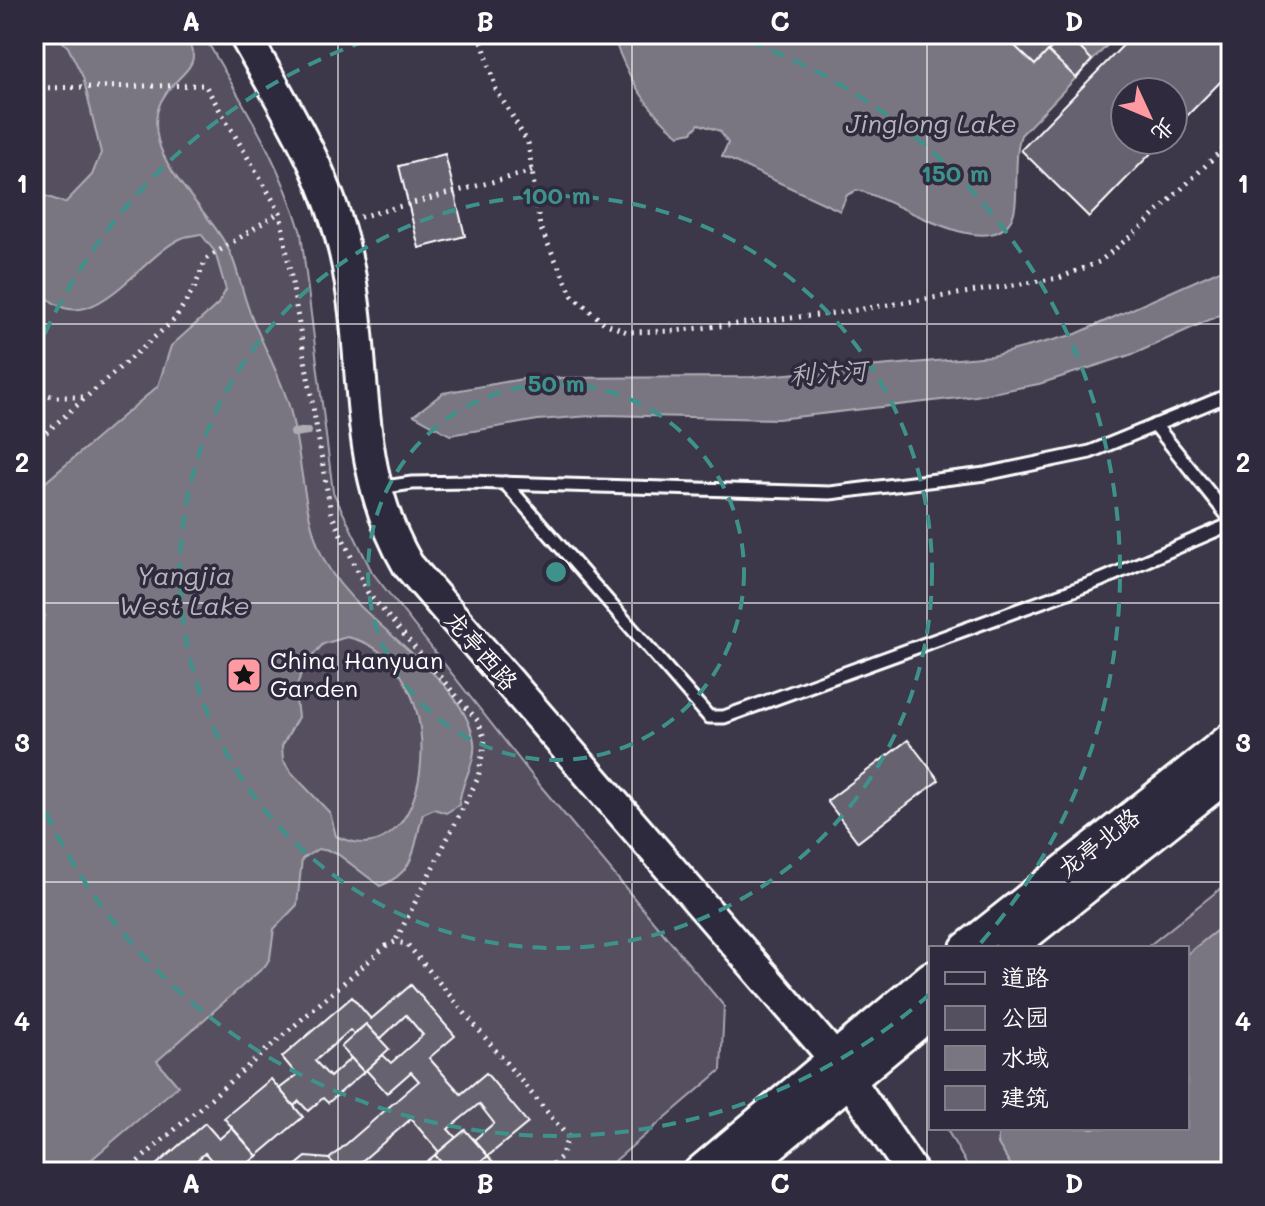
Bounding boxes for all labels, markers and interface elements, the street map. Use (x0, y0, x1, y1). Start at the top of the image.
text: A (182, 4, 200, 38)
text: B (476, 4, 494, 38)
text: C (770, 4, 790, 38)
text: D (1065, 4, 1083, 38)
north arrow (1109, 76, 1189, 156)
water label: Jinglong Lake (845, 106, 1017, 140)
text: 北 (1146, 112, 1182, 148)
text: 150 m (921, 157, 989, 188)
text: 1 (16, 166, 28, 200)
text: 1 (1237, 166, 1249, 200)
text: 100 m (521, 179, 591, 210)
water label: 利汴河 (788, 352, 872, 392)
text: 50 m (527, 367, 585, 398)
text: 2 (15, 445, 29, 479)
text: 2 (1236, 445, 1250, 479)
water label: Yangjia West Lake (118, 558, 250, 622)
centre of rings (542, 558, 570, 586)
street label: 龙亭西路 (439, 604, 525, 696)
place label: China Hanyuan Garden (270, 644, 443, 703)
place icon: China Hanyuan Garden (225, 656, 263, 694)
text: 3 (14, 725, 30, 759)
text: 3 (1235, 725, 1251, 759)
street label: 龙亭北路 (1051, 800, 1145, 884)
legend (929, 946, 1189, 1130)
text: 道路 (1001, 961, 1049, 992)
text: 公园 (1001, 1001, 1049, 1032)
text: 4 (14, 1004, 30, 1038)
text: 4 (1235, 1004, 1251, 1038)
text: 水域 (1001, 1041, 1049, 1072)
text: 建筑 (1001, 1081, 1049, 1112)
text: A (182, 1166, 200, 1200)
text: B (476, 1166, 494, 1200)
text: C (770, 1166, 790, 1200)
text: D (1065, 1166, 1083, 1200)

